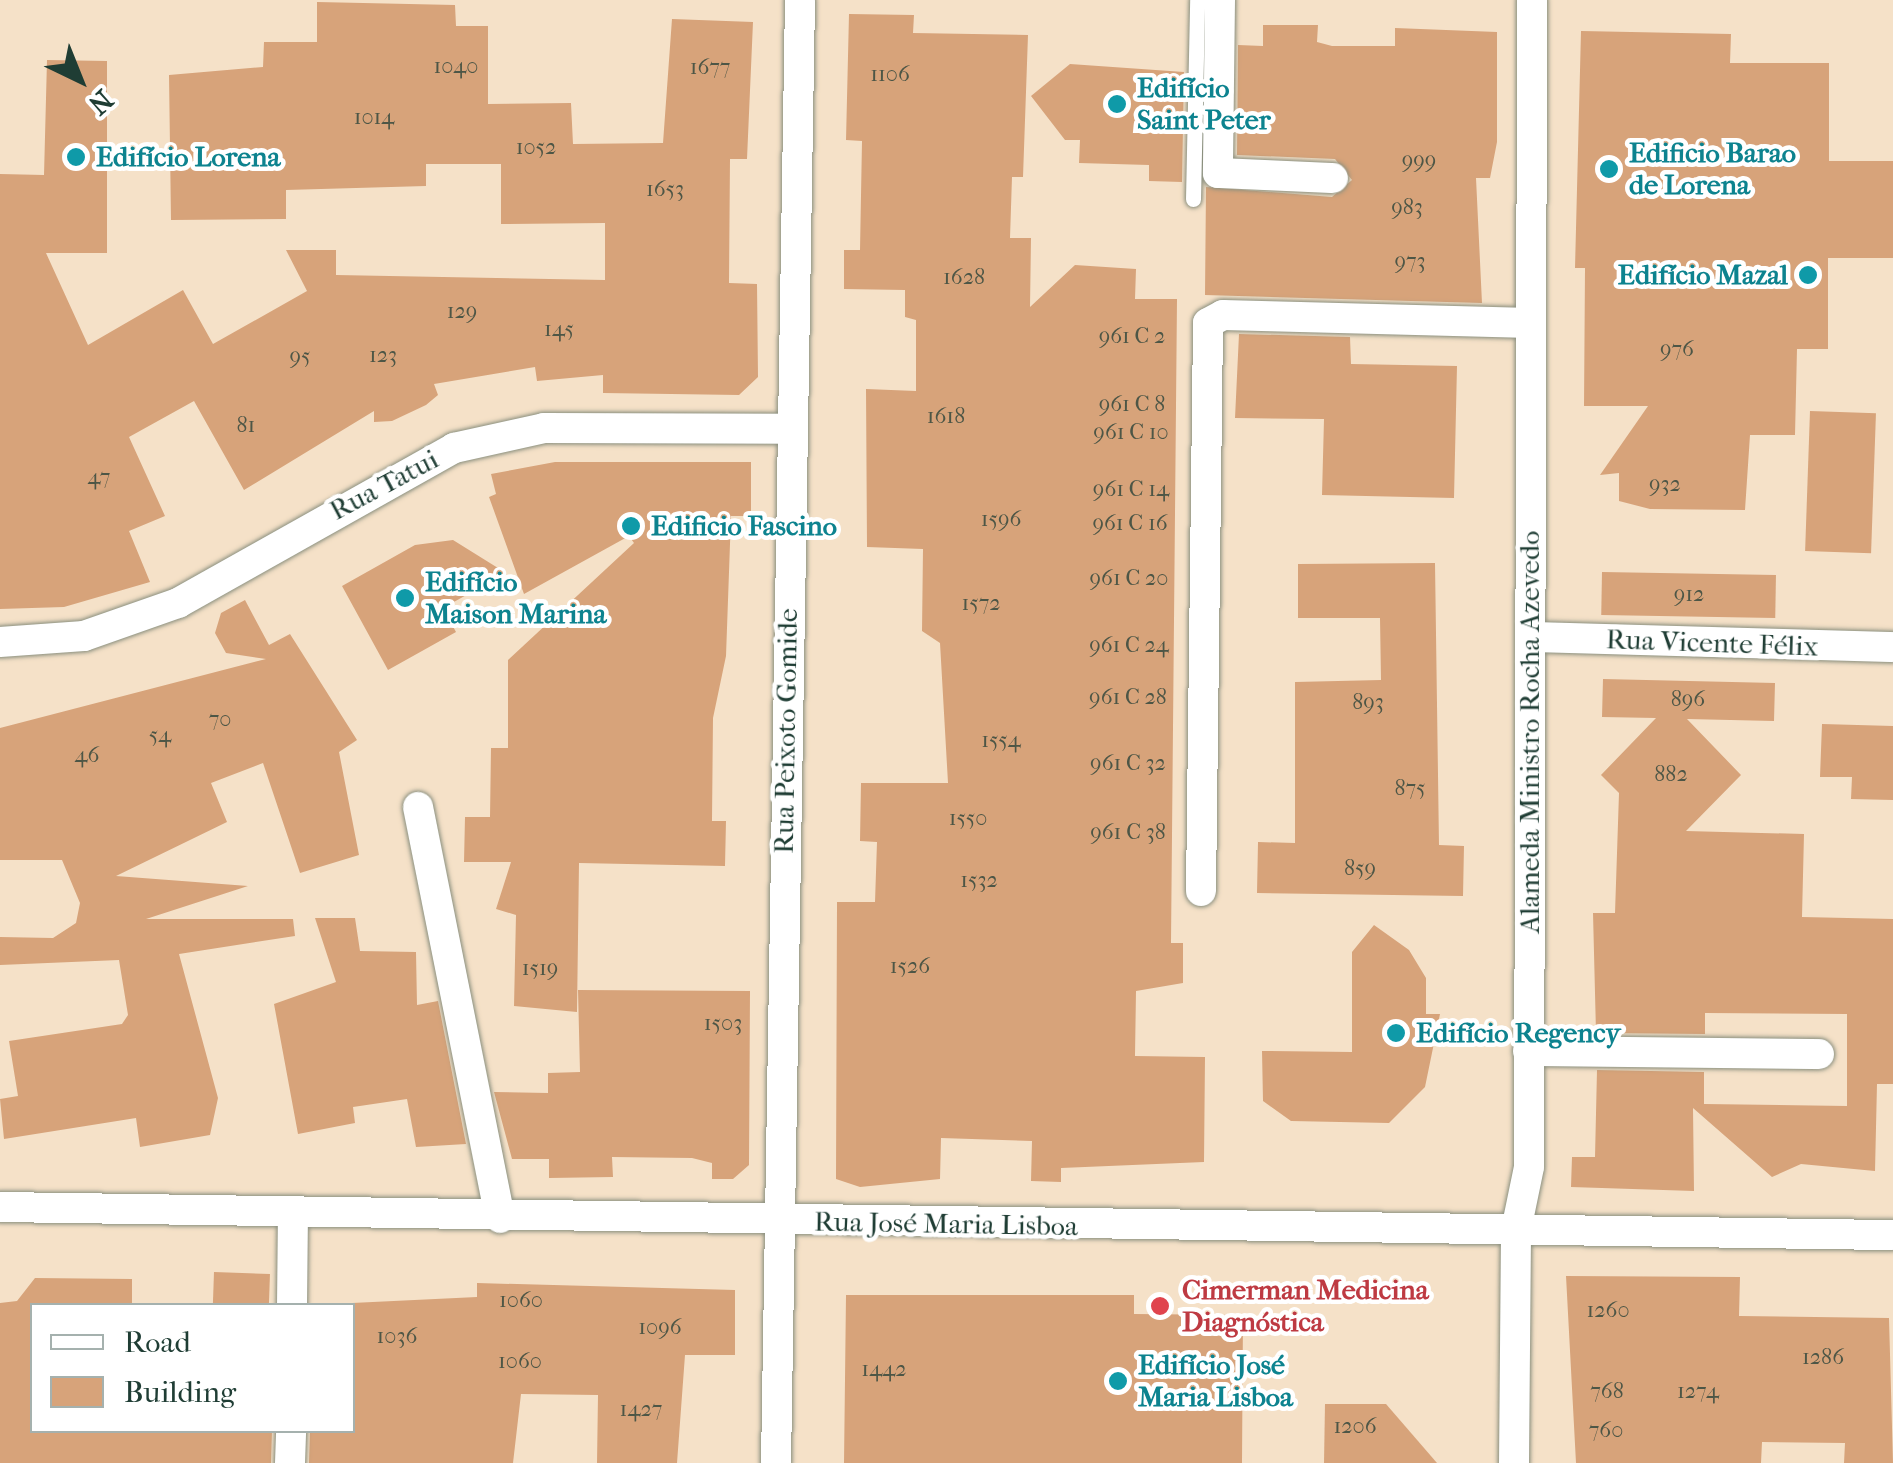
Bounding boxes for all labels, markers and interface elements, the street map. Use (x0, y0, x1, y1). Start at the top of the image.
north arrow (30, 30, 130, 130)
house number: 1040 (434, 54, 478, 80)
house number: 1677 (690, 55, 730, 81)
house number: 1106 (870, 62, 910, 88)
place label: Edifício Saint Peter (1137, 71, 1271, 137)
text: N (82, 83, 120, 122)
marker: Edifício Saint Peter (1106, 93, 1128, 115)
house number: 1014 (354, 105, 394, 131)
house number: 1052 (516, 135, 556, 161)
place label: Edificio Barao de Lorena (1629, 136, 1796, 202)
place label: Edifício Lorena (96, 140, 280, 174)
marker: Edifício Lorena (65, 146, 87, 168)
house number: 999 (1402, 148, 1436, 174)
marker: Edificio Barao de Lorena (1598, 158, 1620, 180)
house number: 1653 (646, 177, 684, 203)
house number: 983 (1391, 195, 1423, 221)
house number: 973 (1394, 249, 1426, 275)
place label: Edifício Mazal (1618, 258, 1788, 292)
marker: Edifício Mazal (1797, 264, 1819, 286)
house number: 1628 (943, 265, 985, 291)
house number: 129 (447, 299, 477, 325)
house number: 145 (544, 317, 574, 343)
house number: 961 C 2 (1099, 324, 1165, 350)
house number: 976 (1660, 337, 1694, 363)
house number: 123 (369, 343, 397, 369)
house number: 95 (289, 344, 311, 370)
house number: 961 C 8 (1099, 392, 1165, 418)
house number: 1618 (927, 404, 965, 430)
house number: 81 (237, 413, 255, 439)
house number: 961 C 10 (1093, 420, 1169, 446)
street label: Rua Tatui (324, 442, 444, 528)
house number: 47 (88, 465, 110, 491)
house number: 932 (1649, 472, 1681, 498)
house number: 961 C 14 (1093, 477, 1169, 503)
house number: 1596 (981, 507, 1021, 533)
place label: Edificio Fascino (651, 509, 837, 543)
house number: 961 C 16 (1092, 511, 1168, 537)
marker: Edificio Fascino (620, 515, 642, 537)
street label: Alameda Ministro Rocha Azevedo (1513, 531, 1547, 933)
place label: Edifício Maison Marina (425, 565, 606, 631)
house number: 961 C 20 (1090, 566, 1168, 592)
house number: 912 (1674, 582, 1704, 608)
marker: Edifício Maison Marina (394, 587, 416, 609)
house number: 1572 (961, 591, 1001, 617)
street label: Rua Peixoto Gomide (767, 608, 805, 854)
street label: Rua Vicente Félix (1605, 623, 1819, 663)
house number: 961 C 24 (1089, 633, 1169, 659)
house number: 961 C 28 (1089, 685, 1167, 711)
house number: 896 (1671, 687, 1705, 713)
house number: 893 (1352, 690, 1384, 716)
house number: 70 (209, 707, 231, 733)
house number: 54 (149, 723, 171, 749)
house number: 1554 (981, 728, 1021, 754)
house number: 46 (75, 743, 99, 769)
house number: 961 C 32 (1090, 751, 1166, 777)
house number: 882 (1654, 762, 1688, 788)
house number: 875 (1394, 776, 1426, 802)
house number: 1550 (949, 806, 987, 832)
house number: 961 C 38 (1090, 820, 1166, 846)
house number: 859 (1344, 856, 1376, 882)
house number: 1532 (960, 868, 998, 894)
house number: 1526 (890, 954, 930, 980)
house number: 1519 (522, 956, 558, 982)
house number: 1503 (704, 1011, 742, 1037)
place label: Edifício Regency (1416, 1016, 1620, 1050)
marker: Edifício Regency (1385, 1022, 1407, 1044)
street label: Rua José Maria Lisboa (814, 1205, 1078, 1243)
place label: Cimerman Medicina Diagnóstica (1182, 1273, 1429, 1339)
house number: 1060 (499, 1288, 543, 1314)
marker: Cimerman Medicina Diagnóstica (1147, 1293, 1173, 1319)
house number: 1260 (1586, 1298, 1630, 1324)
legend (30, 1303, 355, 1433)
house number: 1096 (638, 1315, 682, 1341)
house number: 1036 (377, 1324, 417, 1350)
text: Road (124, 1325, 191, 1360)
house number: 1286 (1802, 1345, 1844, 1371)
place label: Edifício José Maria Lisboa (1138, 1348, 1293, 1414)
house number: 1060 (498, 1349, 542, 1375)
house number: 1442 (861, 1357, 907, 1383)
marker: Edifício José Maria Lisboa (1107, 1370, 1129, 1392)
text: Building (124, 1375, 236, 1410)
house number: 768 (1590, 1379, 1624, 1405)
house number: 1274 (1677, 1379, 1719, 1405)
house number: 1427 (620, 1397, 662, 1423)
house number: 1206 (1333, 1414, 1377, 1440)
house number: 760 (1589, 1418, 1623, 1444)

